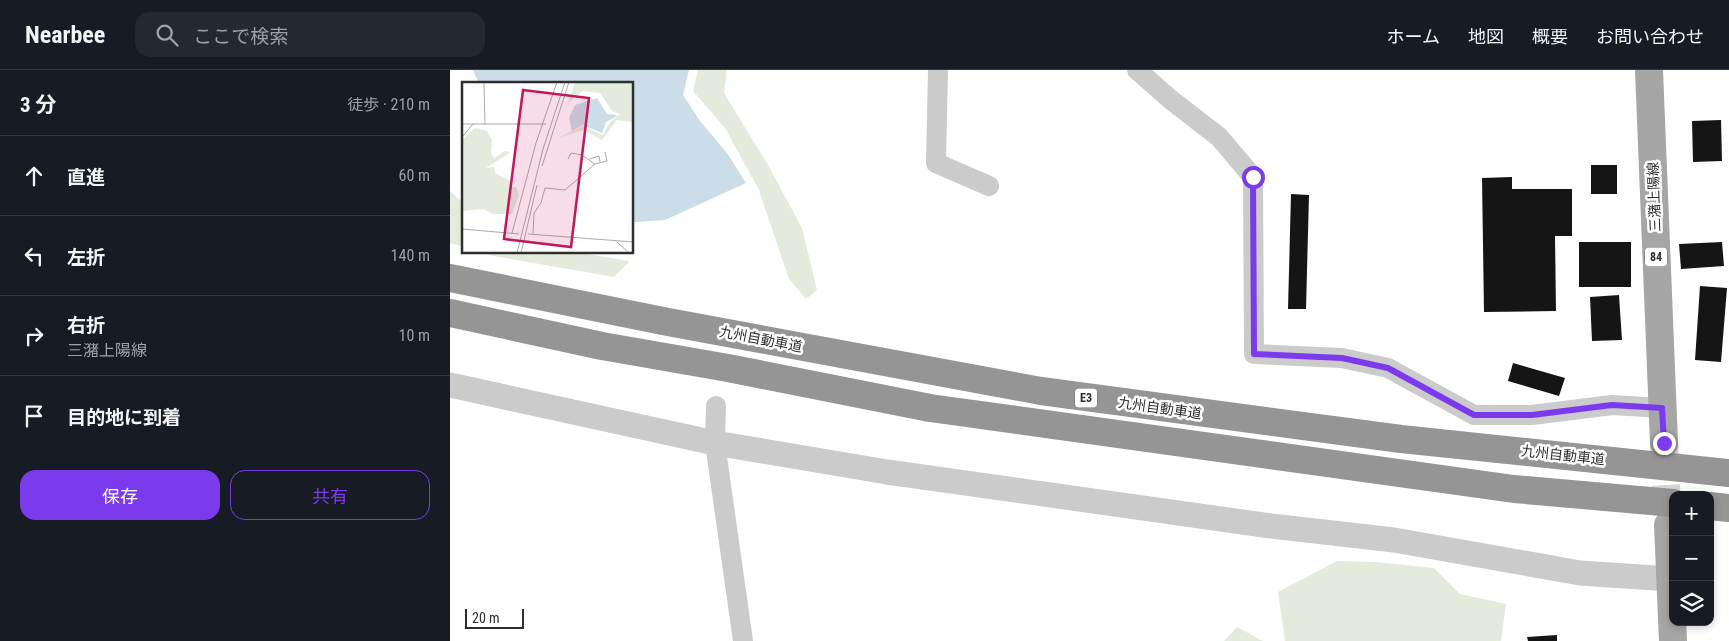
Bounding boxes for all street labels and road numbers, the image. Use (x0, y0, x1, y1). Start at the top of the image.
street label: 三潴上陽線 (1645, 162, 1663, 232)
road number: 84 (1645, 248, 1667, 266)
street label: 九州自動車道 (718, 323, 804, 355)
road number: E3 (1075, 388, 1097, 408)
street label: 九州自動車道 (1117, 394, 1203, 422)
street label: 九州自動車道 (1520, 443, 1606, 467)

